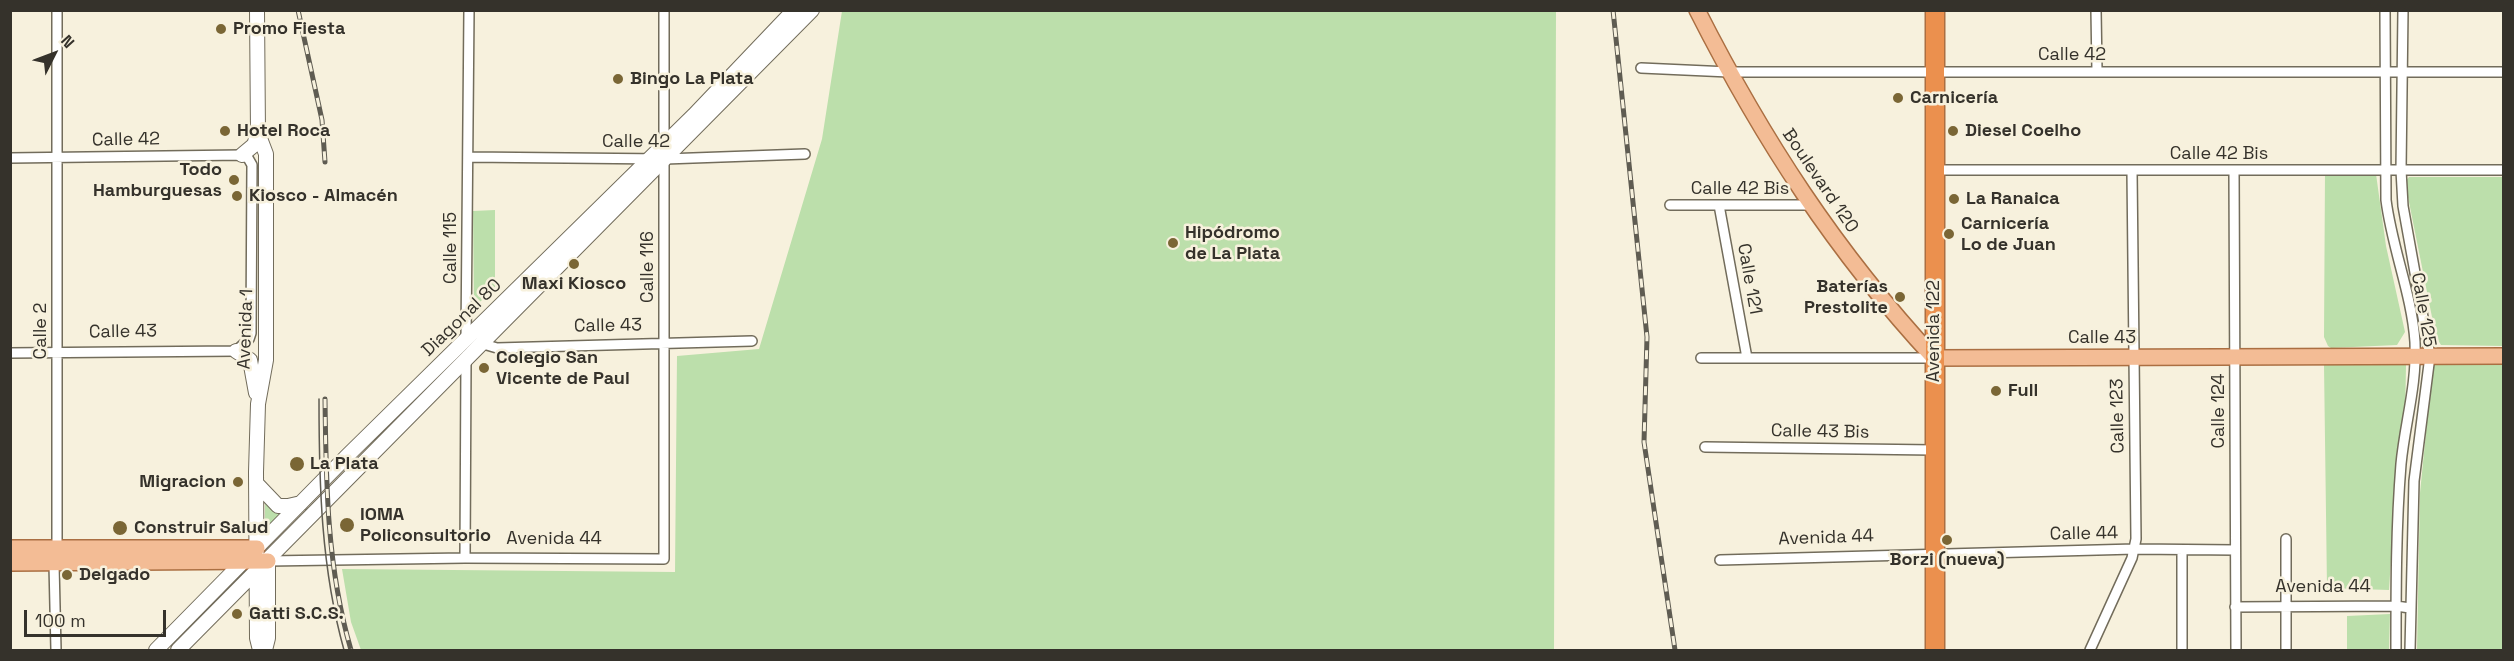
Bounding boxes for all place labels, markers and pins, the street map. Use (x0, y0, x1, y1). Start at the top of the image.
place label: Promo Fiesta (233, 18, 345, 40)
marker: Promo Fiesta (214, 22, 228, 36)
place label: Bingo La Plata (630, 68, 754, 90)
marker: Bingo La Plata (611, 72, 625, 86)
place label: Carnicería (1910, 87, 1998, 109)
marker: Carnicería (1891, 91, 1905, 105)
place label: Hotel Roca (237, 120, 331, 142)
place label: Diesel Coelho (1965, 120, 2081, 142)
marker: Hotel Roca (218, 124, 232, 138)
marker: Diesel Coelho (1946, 124, 1960, 138)
place label: Todo Hamburguesas (93, 159, 222, 201)
marker: Todo Hamburguesas (227, 173, 241, 187)
place label: Kiosco - Almacén (249, 185, 398, 207)
place label: La Ranaica (1966, 188, 2060, 210)
marker: Kiosco - Almacén (230, 189, 244, 203)
marker: La Ranaica (1947, 192, 1961, 206)
place label: Carnicería Lo de Juan (1961, 213, 2056, 256)
place label: Hipódromo de La Plata (1185, 222, 1280, 264)
marker: Carnicería Lo de Juan (1942, 227, 1956, 241)
marker: Hipódromo de La Plata (1166, 236, 1180, 250)
marker: Maxi Kiosco (567, 257, 581, 271)
place label: Maxi Kiosco (522, 273, 626, 295)
place label: Baterías Prestolite (1804, 276, 1888, 318)
marker: Baterías Prestolite (1893, 290, 1907, 304)
place label: Colegio San Vicente de Paul (496, 347, 630, 389)
marker: Colegio San Vicente de Paul (477, 361, 491, 375)
place label: Full (2008, 380, 2038, 402)
marker: Full (1989, 384, 2003, 398)
place label: La Plata (310, 453, 379, 475)
marker: La Plata (288, 455, 306, 473)
place label: Migracion (139, 471, 226, 493)
marker: Migracion (231, 475, 245, 489)
place label: IOMA Policonsultorio (360, 504, 491, 546)
marker: IOMA Policonsultorio (338, 516, 356, 534)
place label: Construir Salud (134, 517, 269, 539)
marker: Construir Salud (111, 519, 129, 537)
marker: Borzi (nueva) (1940, 533, 1954, 547)
place label: Borzi (nueva) (1890, 549, 2004, 571)
place label: Delgado (79, 564, 150, 586)
marker: Delgado (60, 568, 74, 582)
place label: Gatti S.C.S. (249, 603, 344, 625)
marker: Gatti S.C.S. (230, 607, 244, 621)

